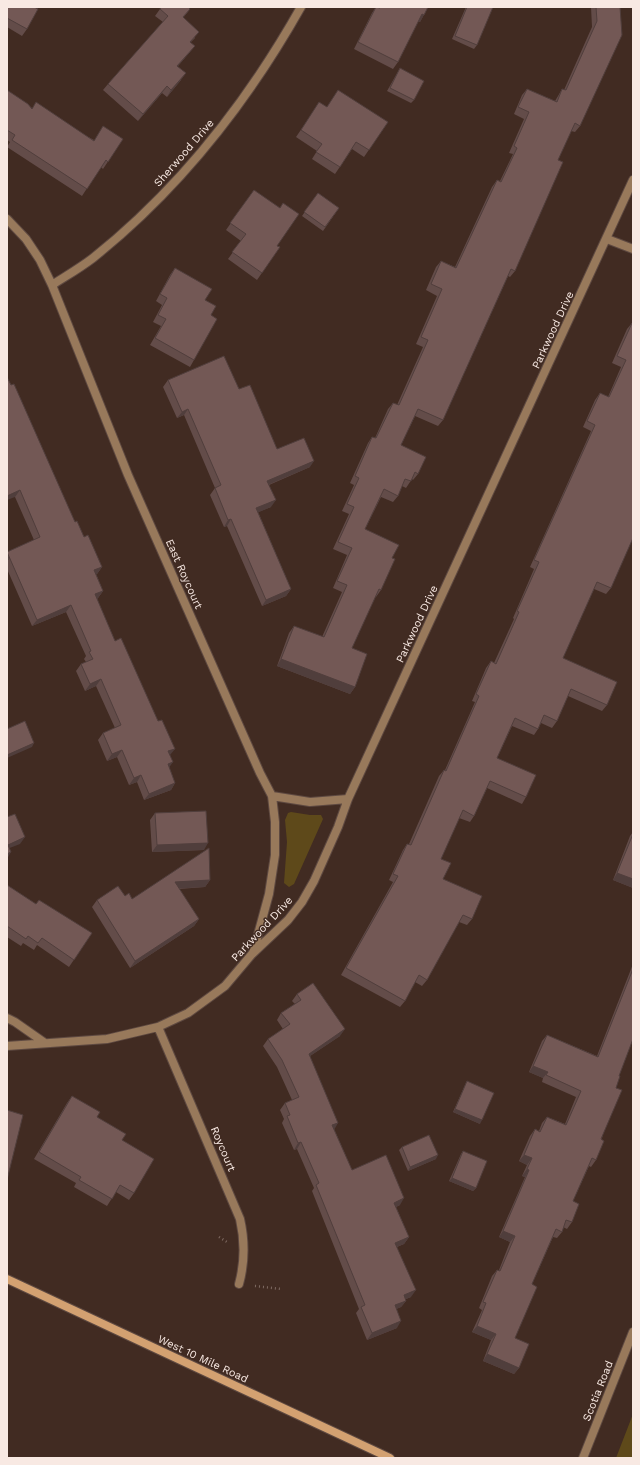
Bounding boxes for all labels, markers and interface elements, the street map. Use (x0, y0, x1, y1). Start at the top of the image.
street label: Sherwood Drive (151, 117, 217, 189)
street label: Parkwood Drive (529, 289, 577, 371)
street label: East Roycourt (163, 537, 205, 611)
street label: Parkwood Drive (393, 583, 441, 665)
street label: Parkwood Drive (229, 894, 295, 964)
street label: Roycourt (208, 1125, 238, 1174)
street label: West 10 Mile Road (156, 1332, 250, 1386)
street label: Scotia Road (580, 1359, 616, 1423)

